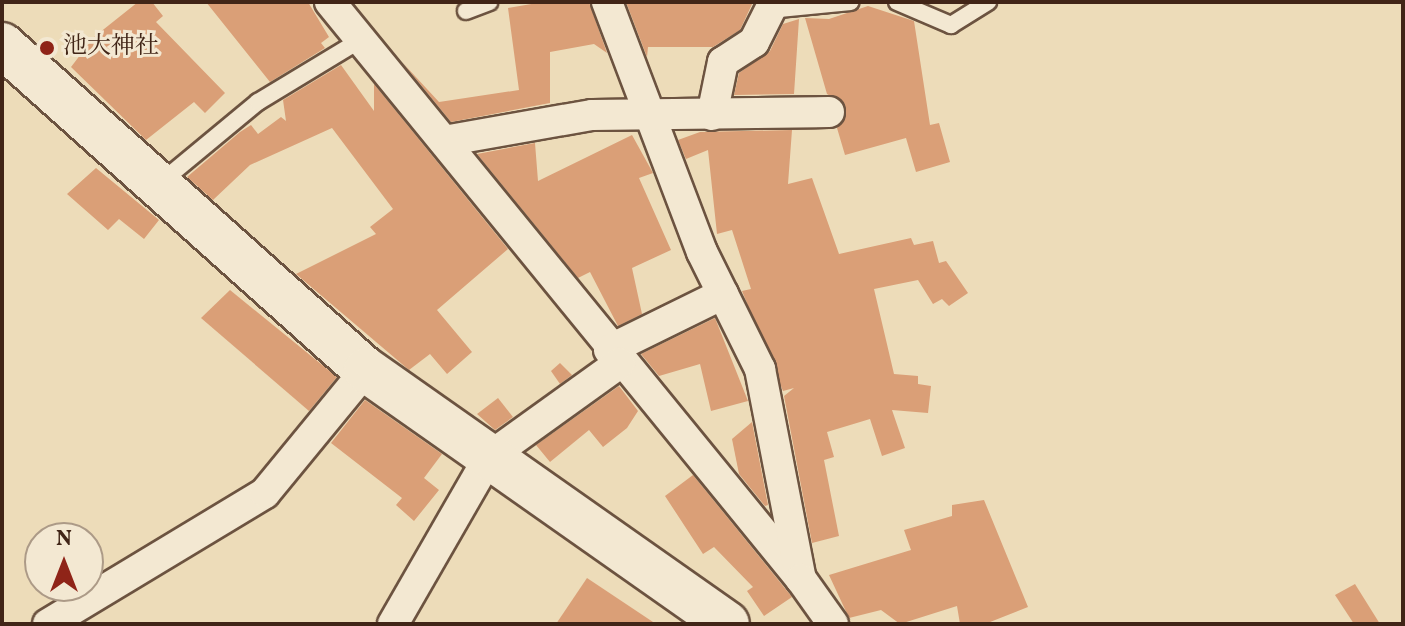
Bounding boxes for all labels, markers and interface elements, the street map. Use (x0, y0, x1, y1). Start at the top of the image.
place label: 池大神社 (63, 34, 159, 62)
marker: 池大神社 (38, 39, 56, 57)
north arrow (24, 522, 104, 602)
text: N (56, 524, 72, 555)

